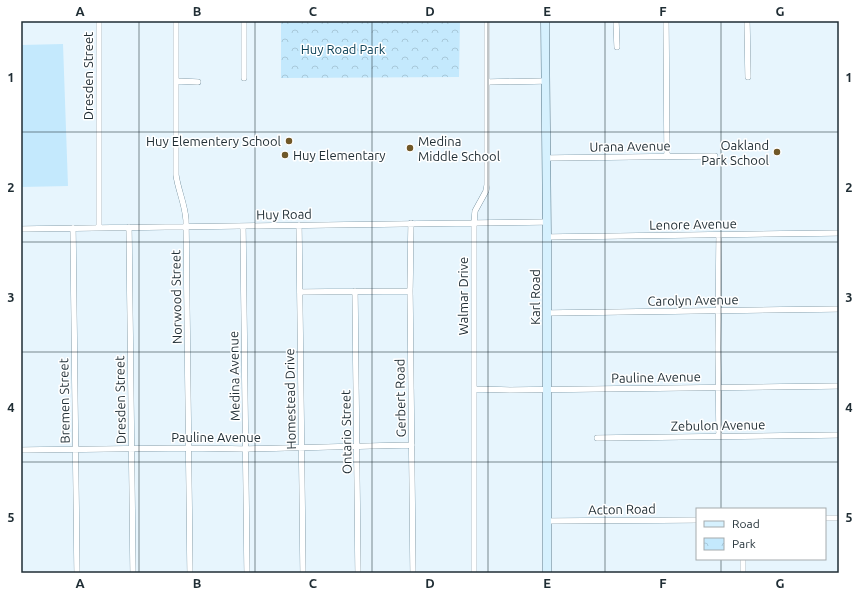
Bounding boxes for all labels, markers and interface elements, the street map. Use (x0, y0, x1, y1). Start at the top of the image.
text: A (75, 4, 85, 18)
text: B (193, 4, 202, 18)
text: C (309, 4, 318, 18)
text: D (425, 4, 435, 18)
text: E (543, 4, 551, 18)
text: F (659, 4, 667, 18)
text: G (776, 4, 785, 18)
street label: Dresden Street (81, 32, 95, 120)
park label: Huy Road Park (301, 42, 386, 56)
text: 1 (7, 70, 15, 84)
text: 1 (845, 70, 853, 84)
place label: Huy Elementery School (146, 134, 282, 148)
place label: Medina Middle School (418, 134, 501, 163)
marker: Huy Elementery School (284, 136, 294, 146)
street label: Urana Avenue (589, 138, 671, 154)
place label: Oakland Park School (701, 138, 770, 167)
marker: Medina Middle School (405, 143, 415, 153)
marker: Oakland Park School (772, 147, 782, 157)
place label: Huy Elementary (293, 148, 386, 162)
marker: Huy Elementary (280, 150, 290, 160)
text: 2 (7, 180, 15, 194)
text: 2 (845, 180, 853, 194)
street label: Huy Road (256, 207, 312, 221)
street label: Lenore Avenue (649, 216, 737, 232)
street label: Norwood Street (168, 250, 184, 344)
street label: Walmar Drive (456, 257, 470, 335)
street label: Karl Road (528, 269, 542, 325)
text: 3 (7, 290, 15, 304)
text: 3 (845, 290, 853, 304)
street label: Carolyn Avenue (647, 292, 739, 308)
street label: Medina Avenue (226, 331, 242, 421)
street label: Homestead Drive (282, 348, 298, 450)
street label: Dresden Street (112, 356, 128, 444)
street label: Bremen Street (56, 358, 72, 444)
street label: Gerbert Road (392, 359, 408, 437)
street label: Pauline Avenue (611, 369, 701, 385)
street label: Ontario Street (338, 390, 354, 474)
text: 4 (7, 400, 15, 414)
text: 4 (845, 400, 853, 414)
street label: Zebulon Avenue (671, 417, 765, 433)
street label: Pauline Avenue (171, 430, 261, 444)
street label: Acton Road (588, 501, 656, 517)
legend (696, 508, 826, 560)
text: 5 (7, 510, 15, 524)
text: 5 (845, 510, 853, 524)
text: Road (732, 517, 760, 530)
text: Park (732, 537, 756, 550)
text: A (75, 576, 85, 590)
text: B (193, 576, 202, 590)
text: C (309, 576, 318, 590)
text: D (425, 576, 435, 590)
text: E (543, 576, 551, 590)
text: F (659, 576, 667, 590)
text: G (776, 576, 785, 590)

